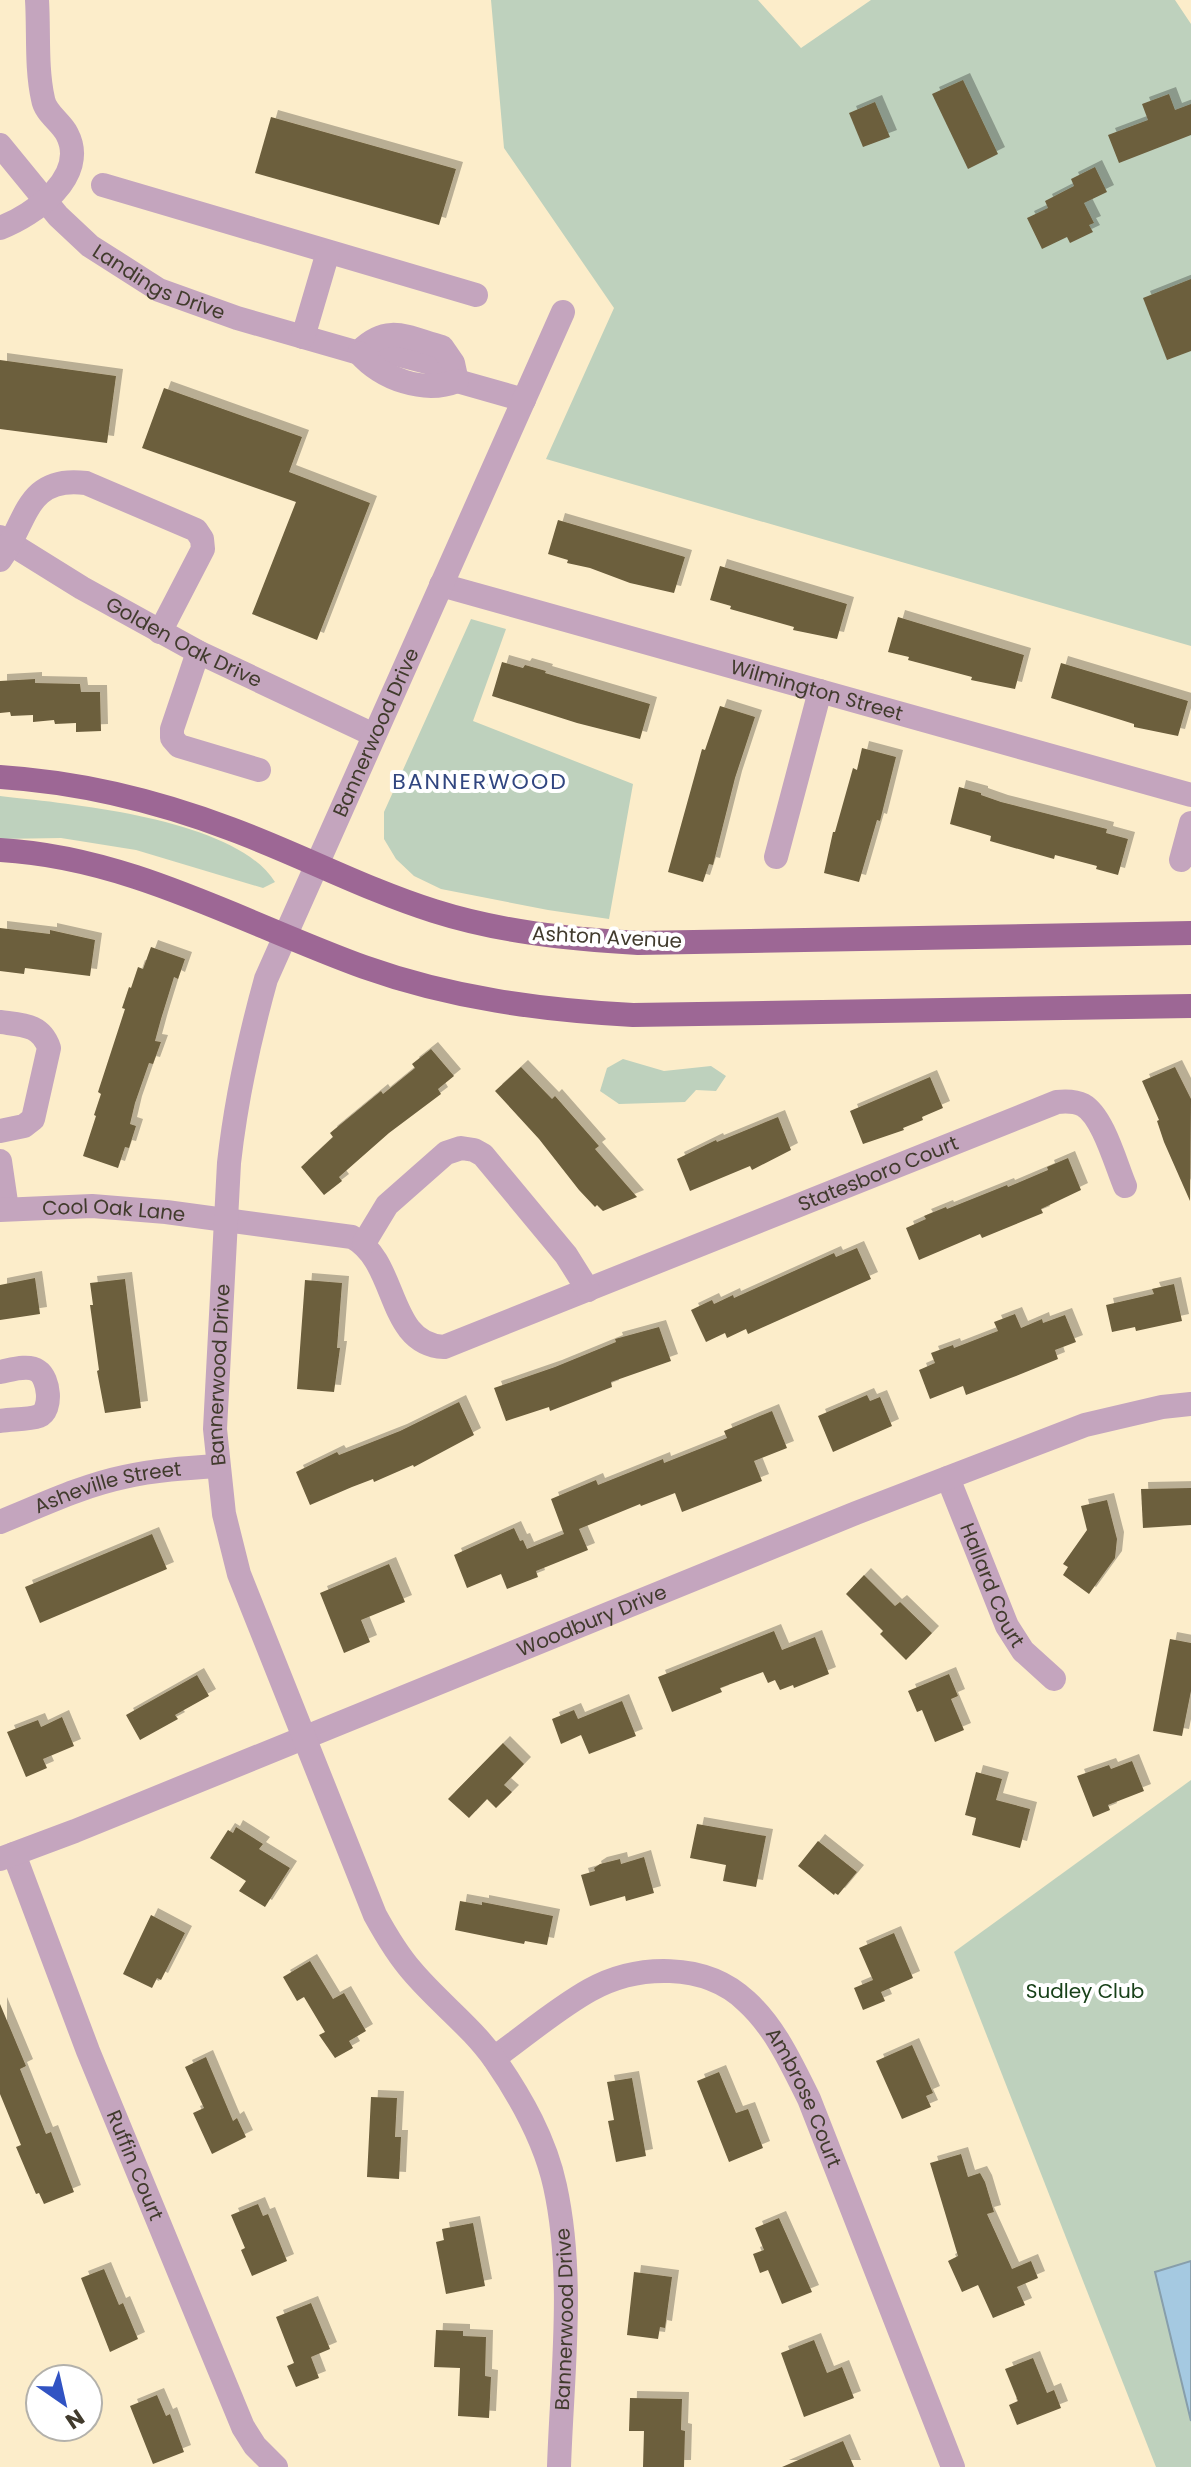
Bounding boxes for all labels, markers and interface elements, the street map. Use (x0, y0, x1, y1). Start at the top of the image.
street label: Landings Drive (87, 237, 229, 327)
street label: Golden Oak Drive (101, 590, 267, 694)
street label: Bannerwood Drive (326, 643, 426, 821)
street label: Wilmington Street (727, 653, 906, 728)
district label: BANNERWOOD (392, 766, 568, 797)
street label: Ashton Avenue (531, 919, 683, 955)
street label: Statesboro Court (794, 1129, 962, 1218)
street label: Cool Oak Lane (42, 1192, 187, 1228)
street label: Bannerwood Drive (201, 1283, 237, 1467)
street label: Asheville Street (30, 1455, 182, 1520)
street label: Hallard Court (953, 1519, 1031, 1653)
street label: Woodbury Drive (513, 1578, 671, 1664)
park label: Sudley Club (1026, 1977, 1144, 2005)
street label: Ambrose Court (759, 2022, 848, 2172)
street label: Ruffin Court (100, 2106, 170, 2225)
street label: Bannerwood Drive (548, 2227, 580, 2411)
north arrow (24, 2363, 104, 2443)
text: N (59, 2402, 90, 2437)

